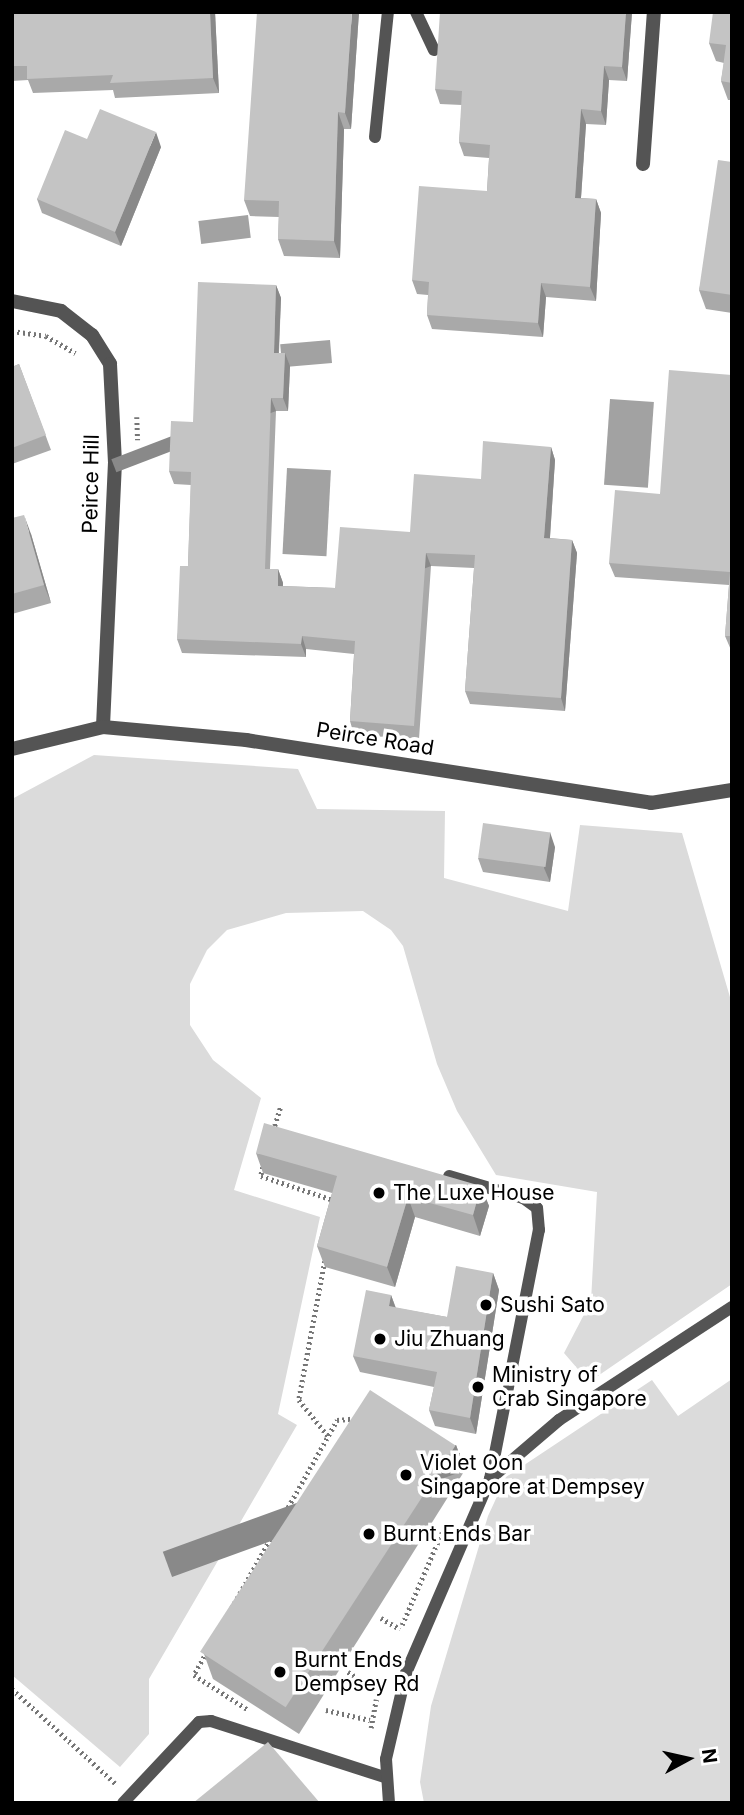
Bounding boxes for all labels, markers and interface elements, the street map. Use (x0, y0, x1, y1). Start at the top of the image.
street label: Peirce Hill (78, 434, 104, 534)
street label: Peirce Road (314, 717, 436, 761)
place label: The Luxe House (393, 1180, 554, 1206)
marker: The Luxe House (371, 1185, 387, 1201)
place label: Sushi Sato (500, 1292, 605, 1318)
marker: Sushi Sato (478, 1297, 494, 1313)
place label: Jiu Zhuang (394, 1326, 505, 1352)
marker: Jiu Zhuang (372, 1331, 388, 1347)
place label: Ministry of Crab Singapore (492, 1362, 647, 1412)
marker: Ministry of Crab Singapore (470, 1379, 486, 1395)
place label: Violet Oon Singapore at Dempsey (420, 1450, 645, 1500)
marker: Violet Oon Singapore at Dempsey (398, 1467, 414, 1483)
place label: Burnt Ends Bar (383, 1521, 531, 1547)
marker: Burnt Ends Bar (361, 1526, 377, 1542)
place label: Burnt Ends Dempsey Rd (294, 1647, 419, 1697)
marker: Burnt Ends Dempsey Rd (272, 1664, 288, 1680)
north arrow (653, 1724, 723, 1794)
text: N (697, 1747, 722, 1765)

